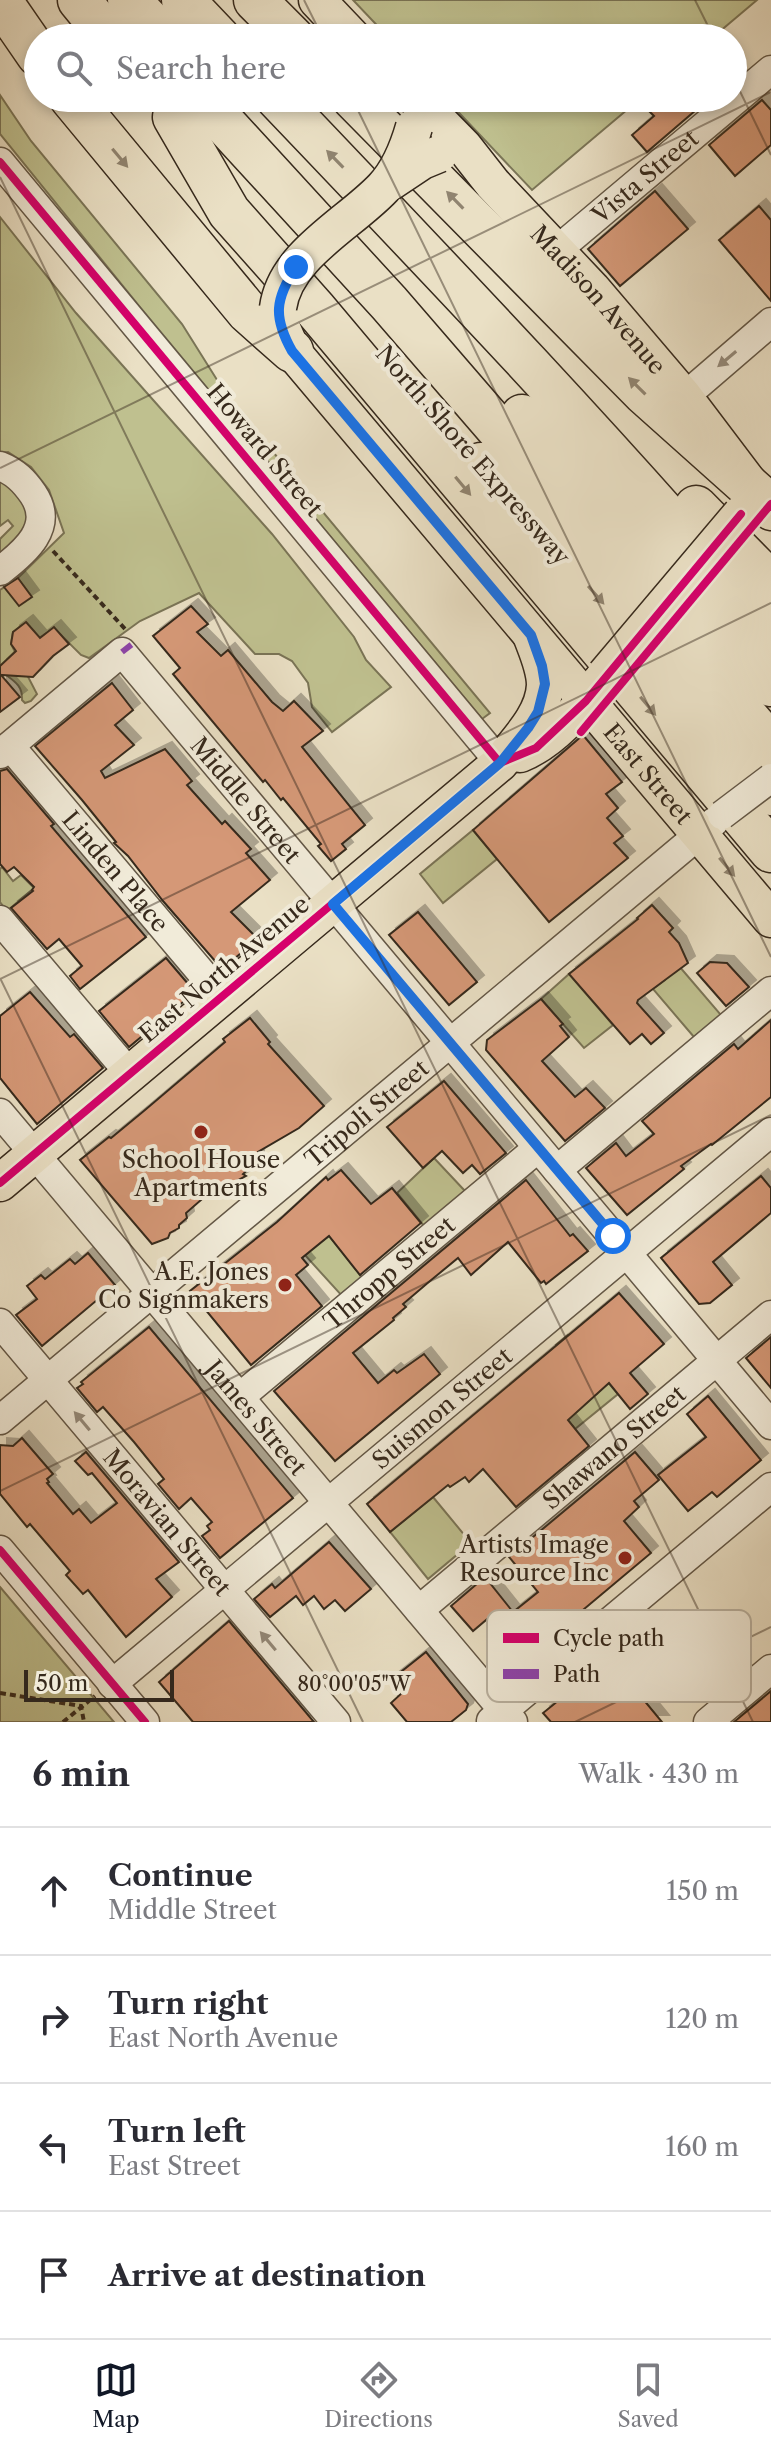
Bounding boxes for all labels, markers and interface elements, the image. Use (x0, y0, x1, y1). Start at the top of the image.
search box (24, 24, 747, 112)
icon: search (52, 46, 96, 90)
text: Search here (116, 50, 286, 87)
street label: Vista Street (585, 123, 704, 230)
one-way arrow (111, 148, 128, 168)
one-way arrow (326, 150, 345, 169)
one-way arrow (446, 191, 465, 210)
street label: Madison Avenue (525, 219, 672, 380)
route end (278, 249, 314, 285)
street label: North Shore Expressway (370, 339, 577, 571)
one-way arrow (718, 350, 737, 368)
one-way arrow (628, 377, 646, 396)
street label: Howard Street (201, 378, 329, 523)
one-way arrow (454, 475, 471, 495)
one-way arrow (587, 585, 605, 604)
one-way arrow (639, 696, 656, 716)
street label: East Street (598, 717, 699, 830)
street label: Middle Street (185, 731, 308, 869)
street label: Linden Place (57, 805, 175, 938)
one-way arrow (718, 856, 735, 876)
street label: East North Avenue (133, 890, 315, 1048)
street label: Tripoli Street (299, 1053, 435, 1173)
marker: School House Apartments (192, 1123, 210, 1141)
place label: School House Apartments (122, 1145, 280, 1202)
street label: Thropp Street (318, 1209, 461, 1336)
route start (595, 1218, 631, 1254)
place label: A.E. Jones Co Signmakers (98, 1257, 269, 1314)
marker: A.E. Jones Co Signmakers (276, 1276, 294, 1294)
street label: Suismon Street (366, 1341, 518, 1475)
street label: James Street (197, 1351, 313, 1481)
street label: Shawano Street (536, 1378, 691, 1515)
one-way arrow (74, 1411, 91, 1431)
street label: Moravian Street (97, 1443, 238, 1602)
place label: Artists Image Resource Inc (459, 1530, 609, 1587)
marker: Artists Image Resource Inc (616, 1549, 634, 1567)
legend (487, 1610, 751, 1702)
text: Cycle path (553, 1625, 665, 1652)
one-way arrow (260, 1631, 276, 1651)
text: Path (553, 1661, 601, 1688)
scale bar (24, 1666, 174, 1702)
text: 50 m (36, 1670, 88, 1697)
text: 80°00'05"W (297, 1672, 412, 1696)
text: 6 min (32, 1753, 130, 1795)
text: Walk · 430 m (579, 1758, 739, 1790)
text: Continue (108, 1857, 253, 1894)
icon: ahead (32, 1869, 76, 1913)
text: 150 m (666, 1875, 739, 1907)
text: Middle Street (108, 1894, 277, 1926)
text: Turn right (108, 1985, 268, 2022)
icon: right (32, 1997, 76, 2041)
text: 120 m (665, 2003, 739, 2035)
text: East North Avenue (108, 2022, 338, 2054)
text: Turn left (108, 2113, 245, 2150)
icon: left (32, 2125, 76, 2169)
text: 160 m (665, 2131, 739, 2163)
text: East Street (108, 2150, 241, 2182)
icon: arrive (32, 2253, 76, 2297)
text: Arrive at destination (108, 2257, 426, 2294)
tab: Map (92, 2358, 140, 2433)
tab: Directions (324, 2358, 433, 2433)
tab: Saved (618, 2358, 679, 2433)

